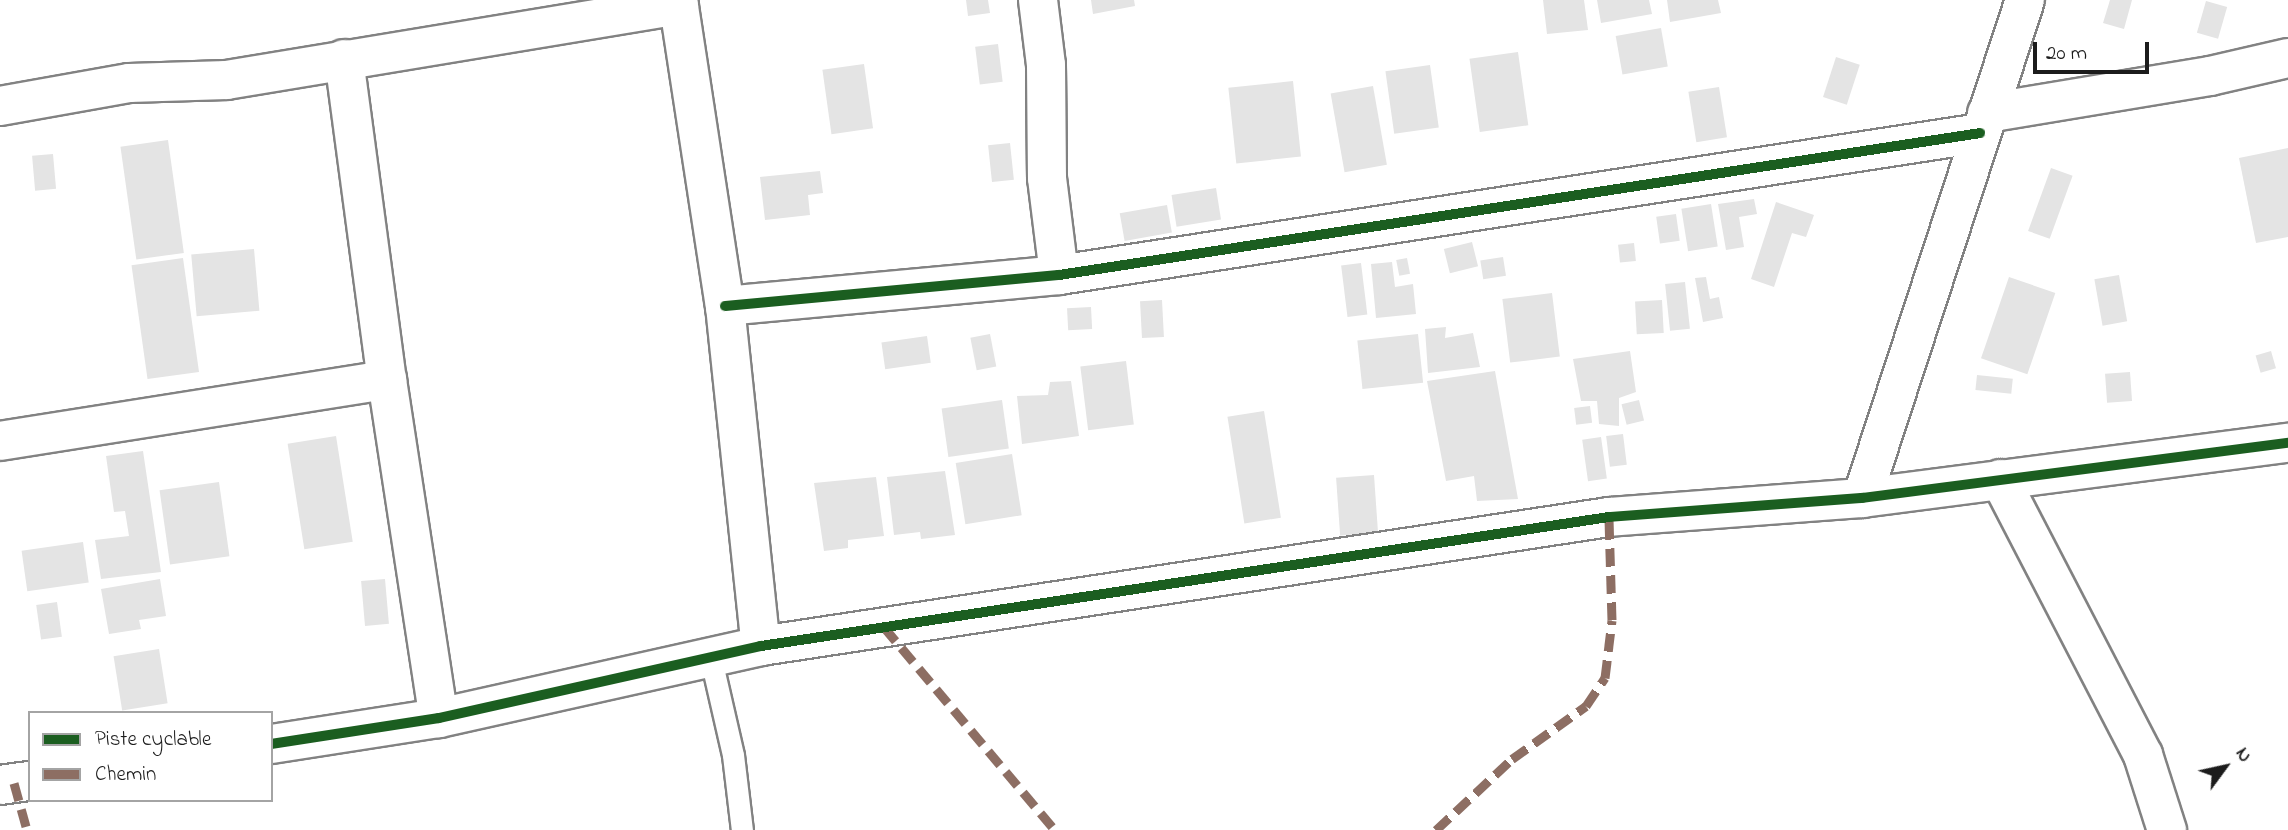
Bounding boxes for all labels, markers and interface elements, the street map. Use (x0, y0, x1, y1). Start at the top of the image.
scale bar (2036, 28, 2152, 72)
text: 20 m (2046, 39, 2087, 69)
legend (28, 711, 273, 802)
text: Piste cyclable (95, 725, 211, 755)
north arrow (2190, 732, 2260, 802)
text: N (2228, 743, 2258, 768)
text: Chemin (95, 760, 156, 790)

